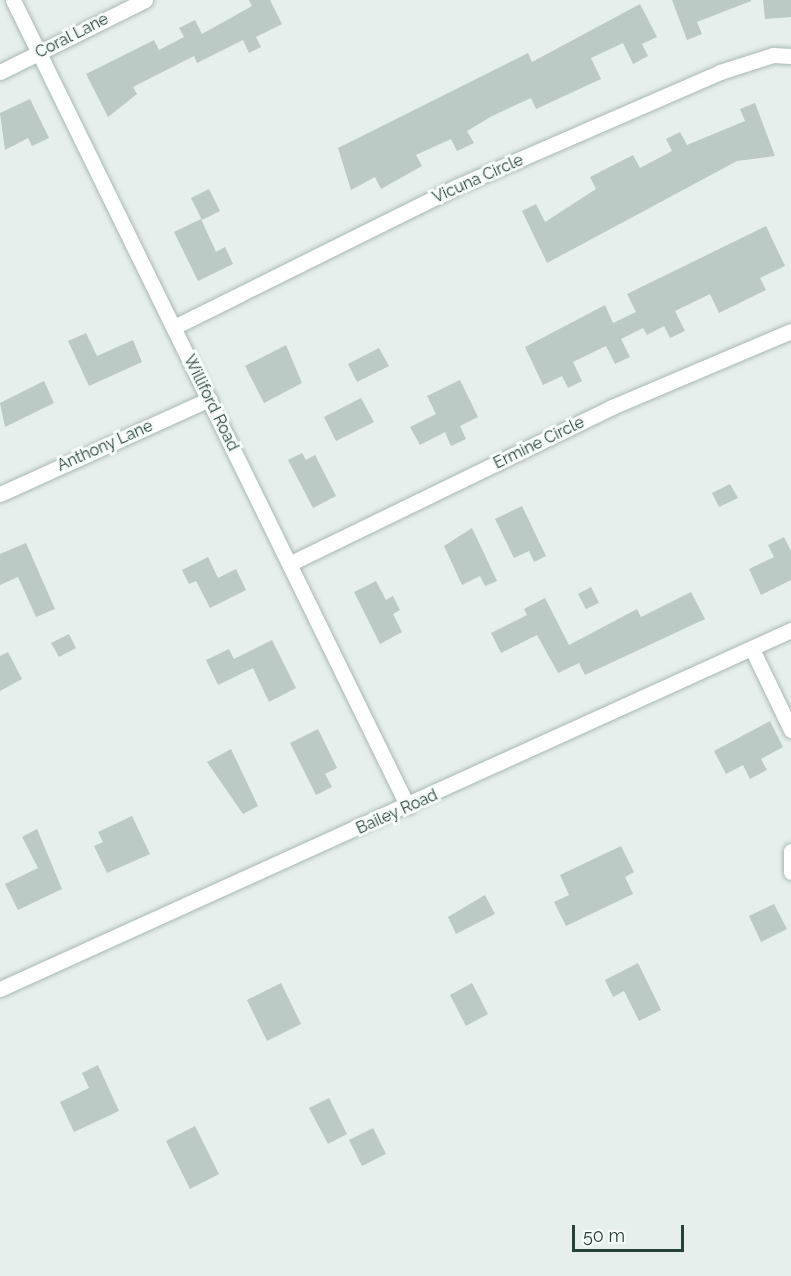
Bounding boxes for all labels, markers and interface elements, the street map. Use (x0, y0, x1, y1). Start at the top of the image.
street label: Coral Lane (32, 9, 112, 63)
street label: Vicuna Circle (430, 150, 526, 208)
street label: Williford Road (179, 352, 243, 454)
street label: Ermine Circle (490, 413, 588, 473)
street label: Anthony Lane (54, 416, 156, 476)
street label: Bailey Road (353, 785, 441, 839)
scale bar (575, 1213, 688, 1251)
text: 50 m (583, 1225, 625, 1246)

